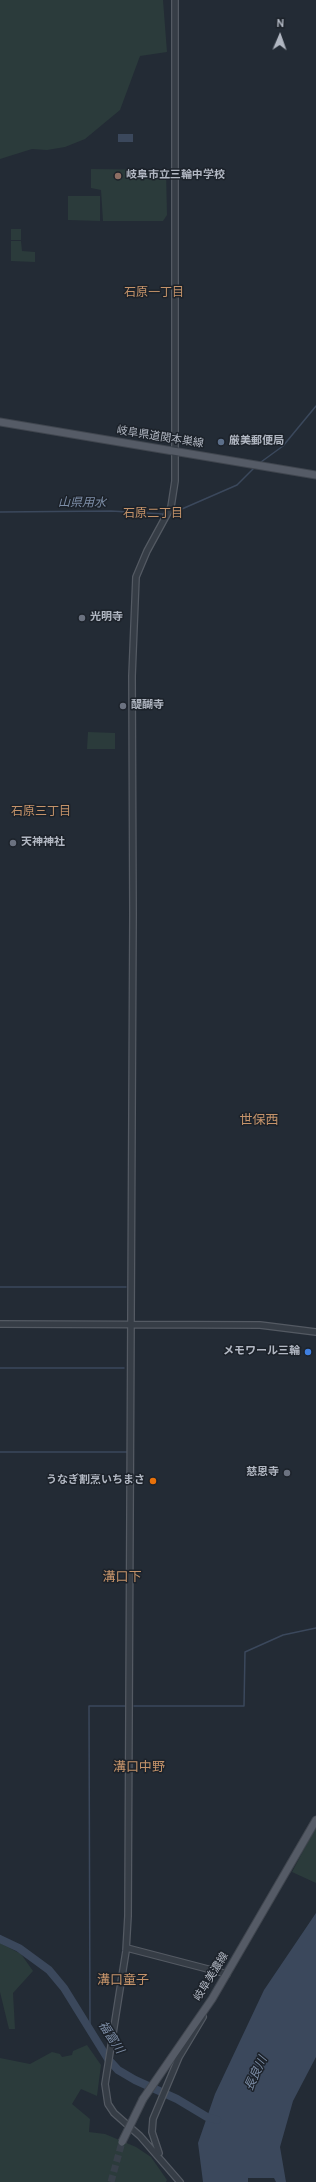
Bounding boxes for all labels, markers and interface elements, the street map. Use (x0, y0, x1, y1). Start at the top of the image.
north arrow (260, 16, 300, 56)
text: N (276, 17, 285, 31)
place label: 岐阜市立三輪中学校 (126, 169, 225, 183)
marker: 岐阜市立三輪中学校 (113, 171, 123, 181)
district label: 石原一丁目 (124, 287, 184, 301)
street label: 岐阜県道関本巣線 (116, 425, 204, 451)
place label: 厳美郵便局 (229, 435, 284, 449)
marker: 厳美郵便局 (216, 437, 226, 447)
water label: 山県用水 (58, 496, 106, 512)
district label: 石原二丁目 (123, 508, 183, 522)
place label: 光明寺 (90, 611, 123, 625)
marker: 光明寺 (77, 613, 87, 623)
place label: 醍醐寺 (131, 699, 164, 713)
marker: 醍醐寺 (118, 701, 128, 711)
district label: 石原三丁目 (11, 806, 71, 820)
place label: 天神神社 (21, 836, 65, 850)
marker: 天神神社 (8, 838, 18, 848)
district label: 世保西 (240, 1113, 278, 1129)
place label: メモワール三輪 (223, 1345, 300, 1359)
marker: メモワール三輪 (303, 1347, 313, 1357)
place label: 慈恩寺 (246, 1466, 279, 1480)
marker: 慈恩寺 (282, 1468, 292, 1478)
place label: うなぎ割烹いちまさ (46, 1474, 145, 1488)
marker: うなぎ割烹いちまさ (148, 1476, 158, 1486)
district label: 溝口下 (103, 1570, 141, 1586)
district label: 溝口中野 (113, 1760, 165, 1776)
street label: 岐阜美濃線 (192, 1950, 232, 2004)
district label: 溝口童子 (97, 1973, 149, 1989)
water label: 福富川 (94, 2019, 126, 2057)
water label: 長良川 (243, 2055, 271, 2093)

